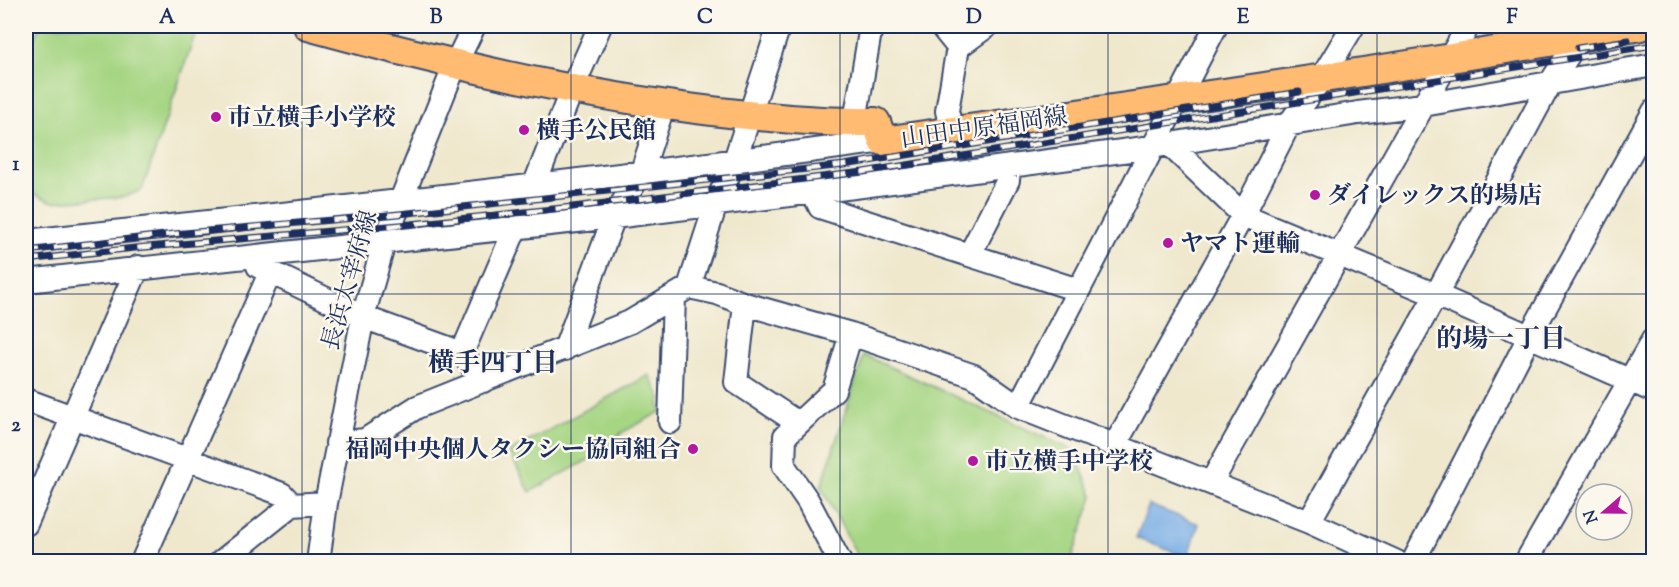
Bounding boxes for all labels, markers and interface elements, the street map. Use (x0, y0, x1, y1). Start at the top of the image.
text: A (159, 4, 176, 33)
text: B (430, 4, 443, 33)
text: C (697, 4, 713, 33)
text: D (966, 4, 982, 33)
text: E (1237, 4, 1250, 33)
text: F (1506, 4, 1518, 33)
street label: 山田中原福岡線 (899, 100, 1070, 158)
place label: 市立横手小学校 (228, 102, 396, 136)
marker: 市立横手小学校 (209, 110, 223, 124)
place label: 横手公民館 (536, 115, 656, 149)
marker: 横手公民館 (517, 123, 531, 137)
text: 1 (13, 151, 20, 180)
place label: ダイレックス的場店 (1327, 180, 1542, 214)
marker: ダイレックス的場店 (1308, 188, 1322, 202)
street label: 長浜太宰府線 (315, 207, 387, 354)
place label: ヤマト運輸 (1180, 228, 1300, 262)
marker: ヤマト運輸 (1161, 236, 1175, 250)
district label: 的場一丁目 (1436, 322, 1566, 359)
district label: 横手四丁目 (428, 346, 558, 383)
text: 2 (11, 412, 21, 441)
place label: 福岡中央個人タクシー協同組合 (345, 434, 681, 468)
marker: 福岡中央個人タクシー協同組合 (686, 442, 700, 456)
place label: 市立横手中学校 (985, 446, 1153, 480)
marker: 市立横手中学校 (966, 454, 980, 468)
north arrow (1574, 482, 1634, 542)
text: N (1579, 506, 1605, 526)

